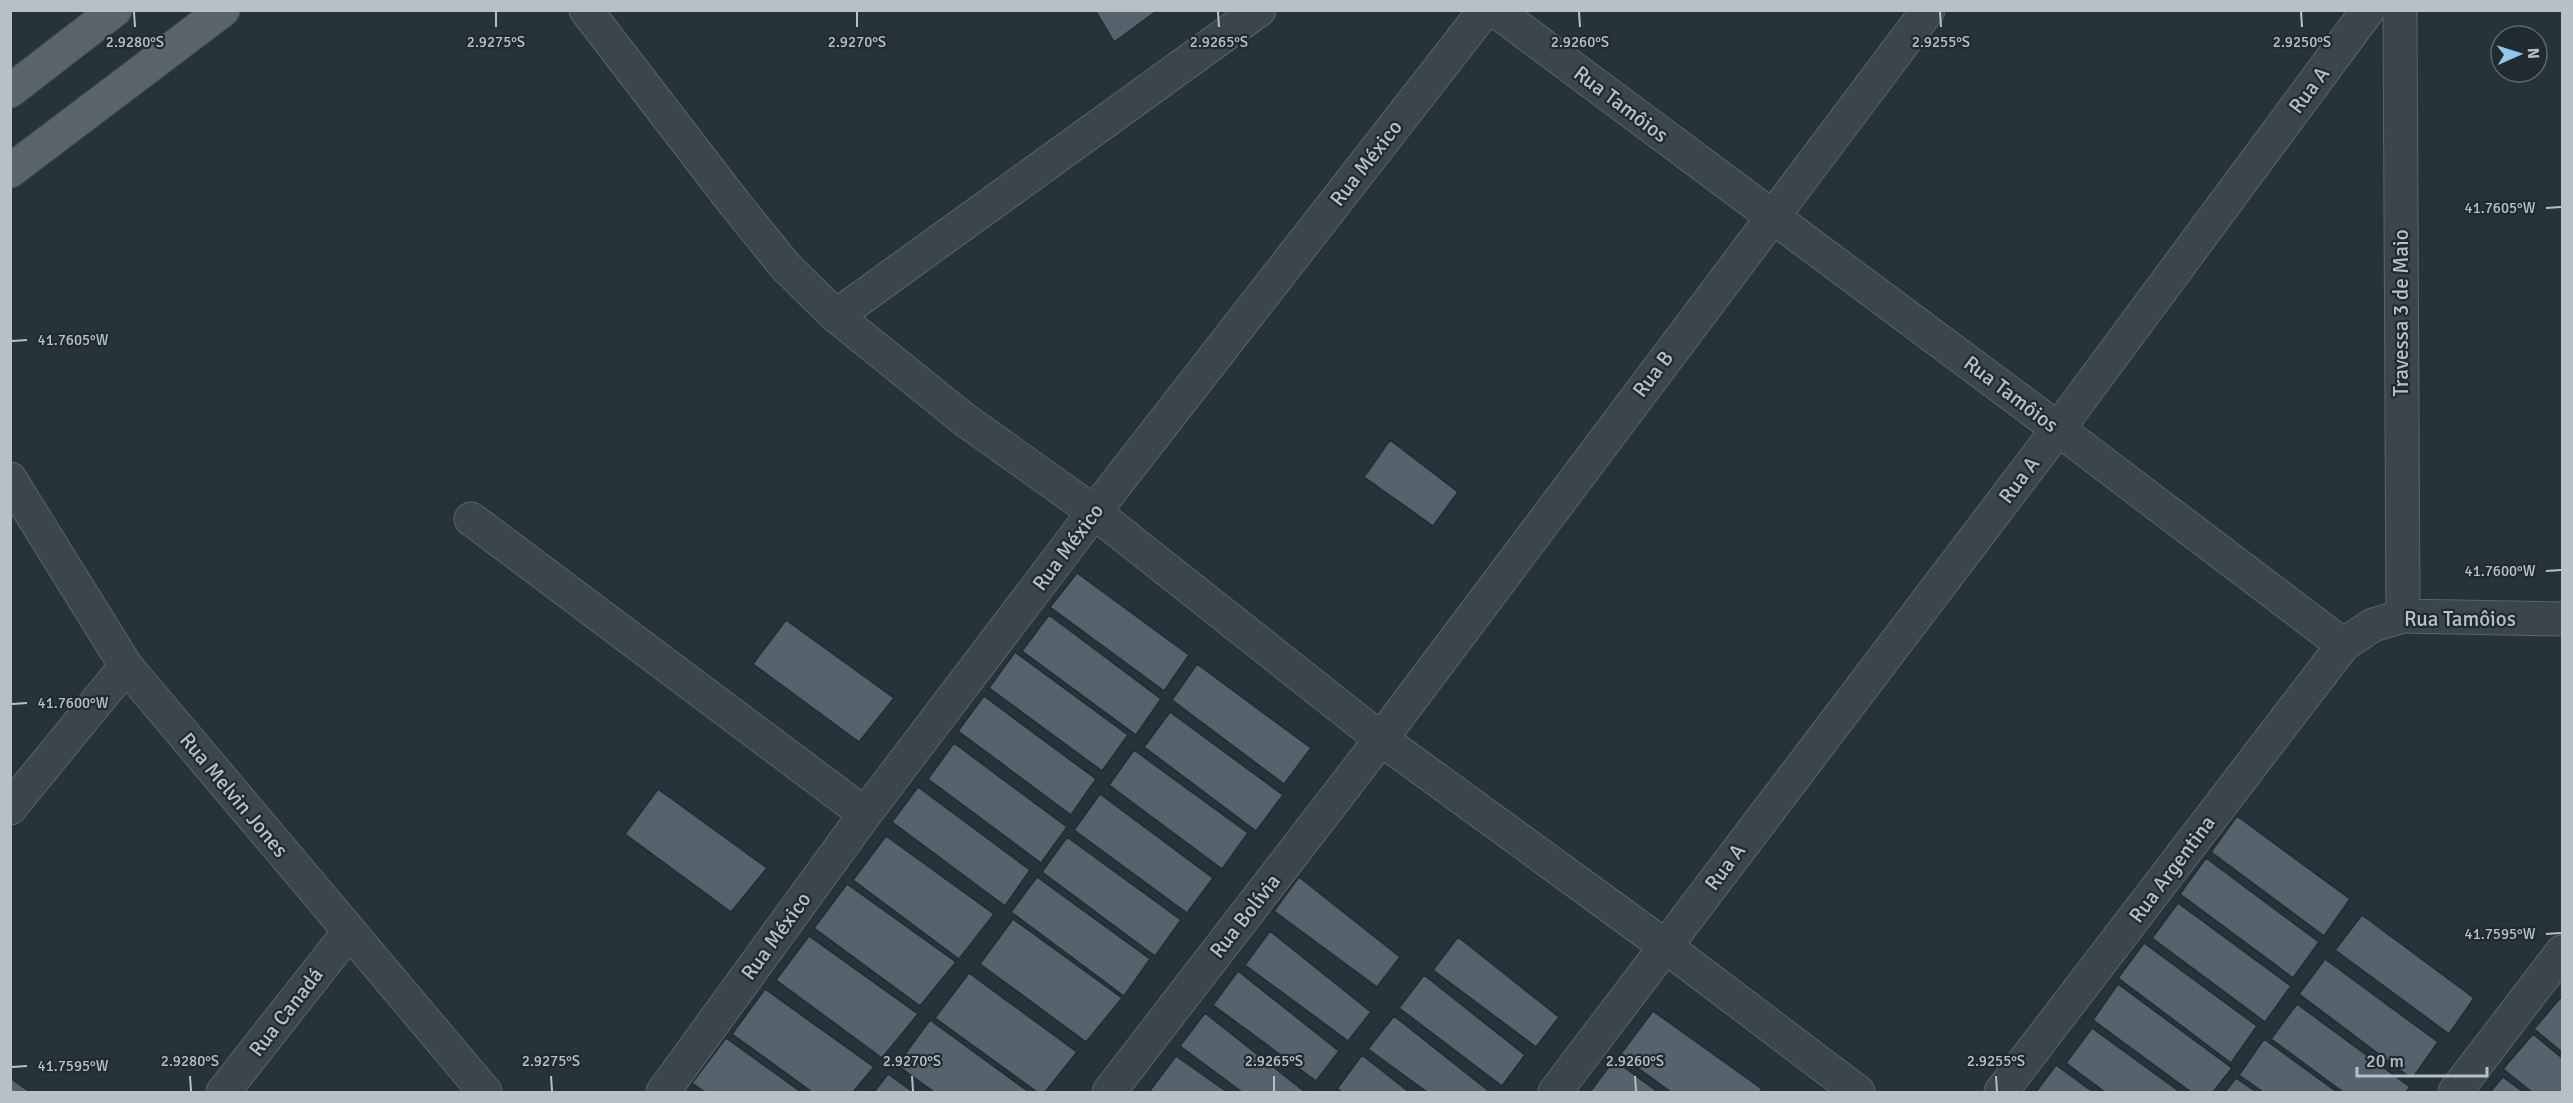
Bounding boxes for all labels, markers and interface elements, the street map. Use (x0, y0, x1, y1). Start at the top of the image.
north arrow (2489, 24, 2549, 84)
text: 2.9280°S (106, 33, 164, 51)
text: 2.9275°S (467, 33, 525, 51)
text: 2.9270°S (828, 33, 886, 51)
text: 2.9265°S (1190, 33, 1248, 51)
text: 2.9260°S (1551, 33, 1609, 51)
text: 2.9255°S (1912, 33, 1970, 51)
text: 2.9250°S (2273, 33, 2331, 51)
text: N (2523, 47, 2543, 59)
street label: Rua Tamôios (1569, 60, 1673, 148)
street label: Rua A (2283, 61, 2335, 118)
street label: Rua México (1324, 115, 1408, 211)
text: 41.7605°W (2465, 199, 2536, 217)
street label: Travessa 3 de Maio (2388, 229, 2414, 397)
text: 41.7605°W (38, 331, 109, 349)
street label: Rua B (1627, 346, 1679, 402)
street label: Rua Tamôios (1959, 350, 2063, 438)
street label: Rua A (1993, 451, 2045, 508)
street label: Rua México (1027, 498, 1109, 596)
text: 41.7600°W (2465, 562, 2536, 580)
street label: Rua Tamôios (2404, 606, 2516, 632)
text: 41.7600°W (38, 694, 109, 712)
street label: Rua Melvin Jones (174, 727, 294, 863)
street label: Rua Argentina (2123, 810, 2221, 928)
street label: Rua A (1699, 838, 1751, 895)
street label: Rua Bolívia (1204, 869, 1286, 963)
street label: Rua México (735, 887, 817, 985)
text: 41.7595°W (2465, 925, 2536, 943)
street label: Rua Canadá (243, 962, 329, 1062)
scale bar (2357, 1040, 2488, 1078)
text: 20 m (2366, 1050, 2404, 1072)
text: 2.9280°S (161, 1052, 219, 1070)
text: 2.9275°S (522, 1052, 580, 1070)
text: 2.9270°S (883, 1052, 941, 1070)
text: 2.9265°S (1245, 1052, 1303, 1070)
text: 2.9260°S (1606, 1052, 1664, 1070)
text: 2.9255°S (1967, 1052, 2025, 1070)
text: 41.7595°W (38, 1057, 109, 1075)

